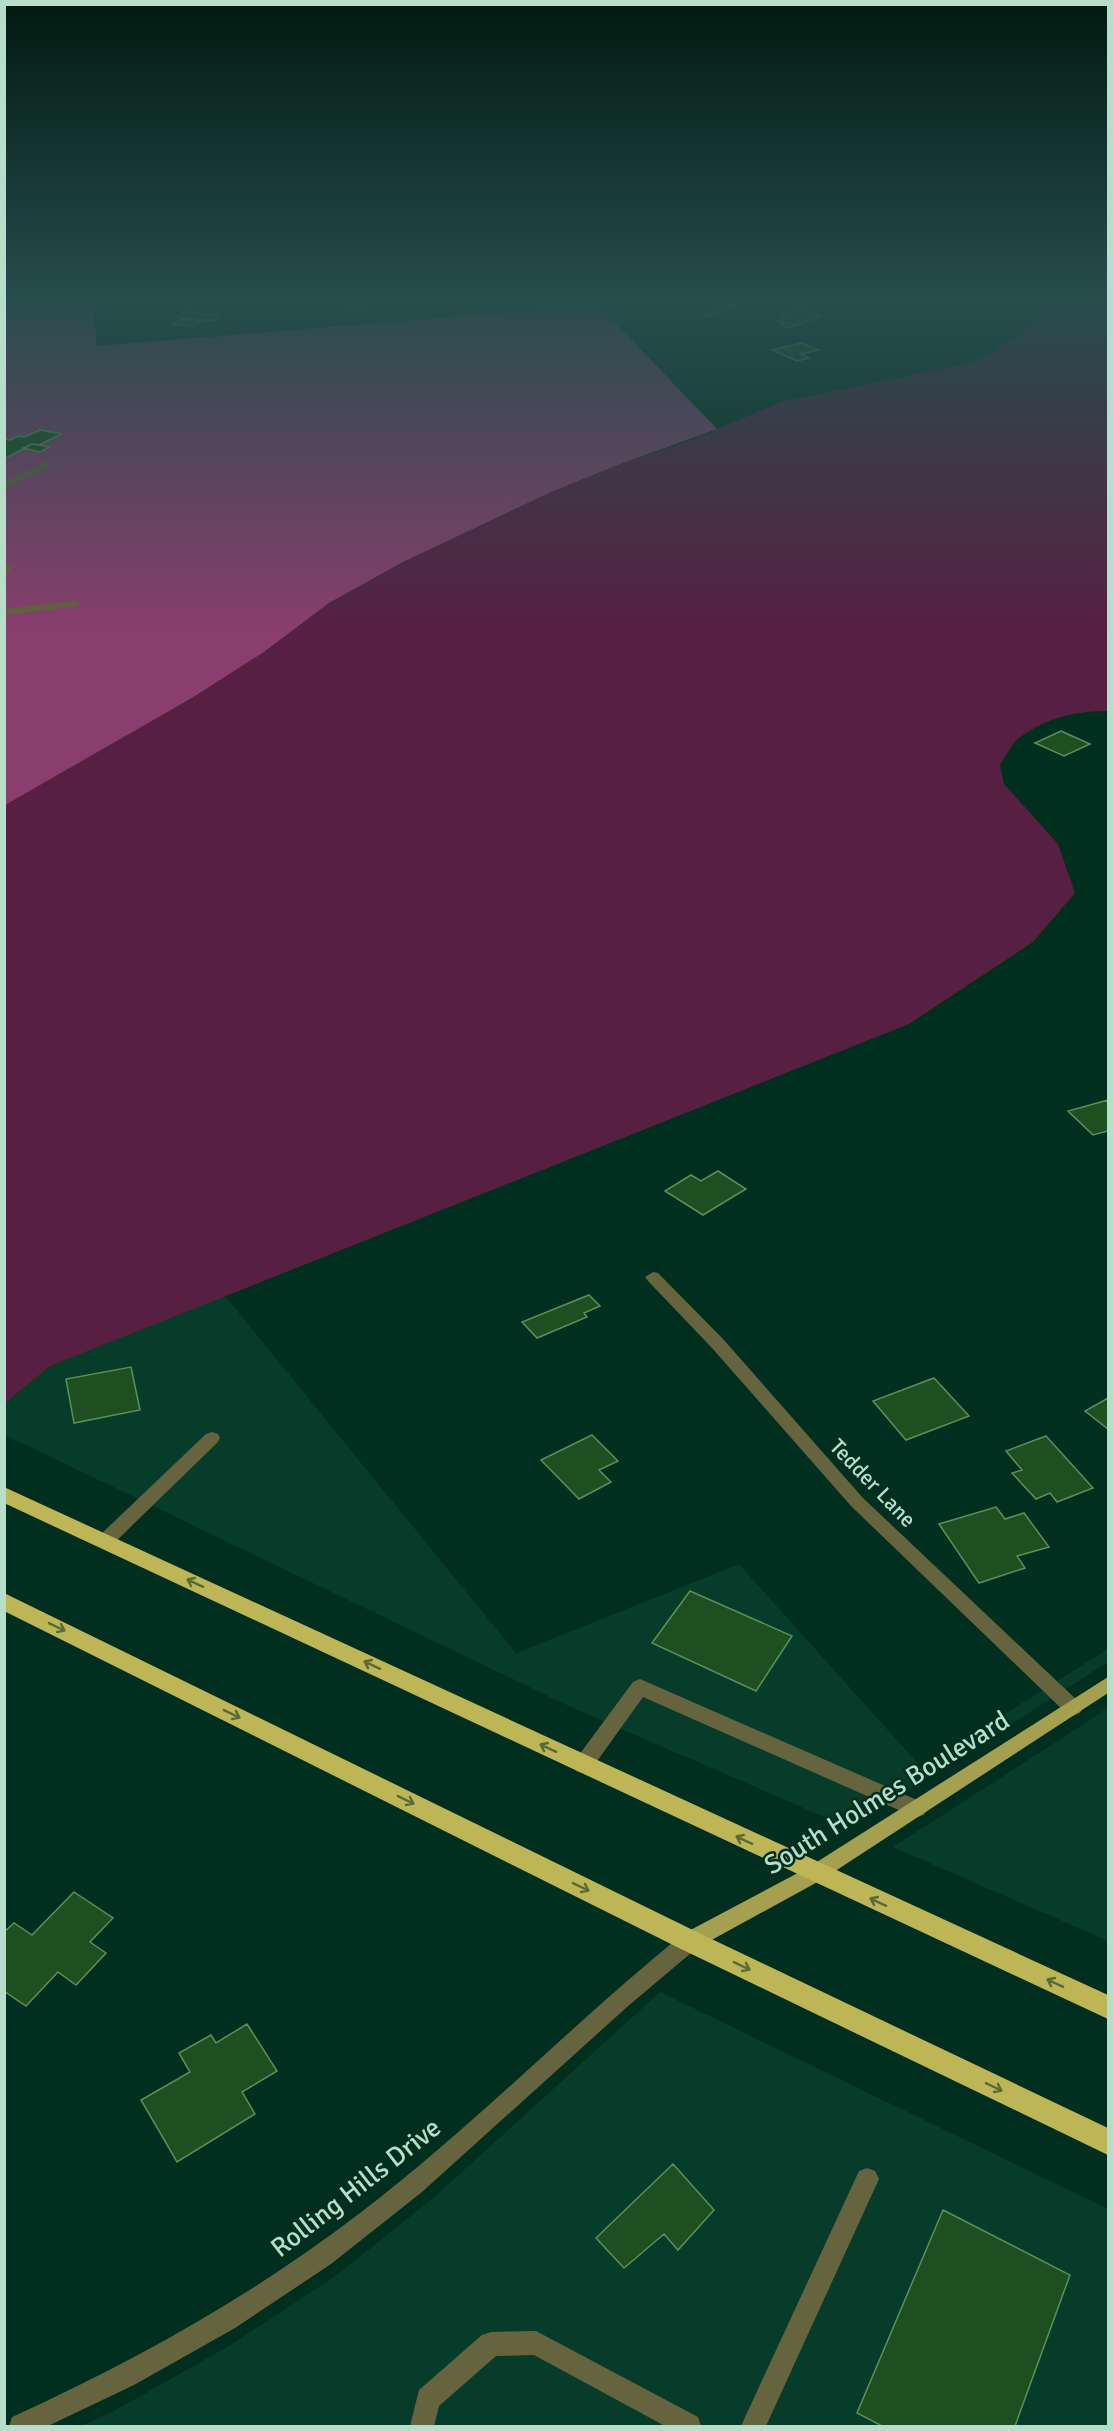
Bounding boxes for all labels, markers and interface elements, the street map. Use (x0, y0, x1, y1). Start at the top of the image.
street label: Tedder Lane (824, 1433, 922, 1533)
one-way arrow (186, 1577, 204, 1588)
one-way arrow (47, 1622, 65, 1633)
one-way arrow (363, 1659, 381, 1671)
street label: South Holmes Boulevard (758, 1704, 1016, 1882)
one-way arrow (222, 1708, 240, 1720)
one-way arrow (540, 1742, 558, 1754)
one-way arrow (397, 1795, 415, 1807)
one-way arrow (735, 1833, 753, 1845)
one-way arrow (572, 1881, 590, 1893)
one-way arrow (870, 1895, 888, 1907)
one-way arrow (733, 1961, 751, 1973)
one-way arrow (1047, 1977, 1065, 1988)
one-way arrow (984, 2081, 1002, 2093)
street label: Rolling Hills Drive (264, 2111, 448, 2265)

